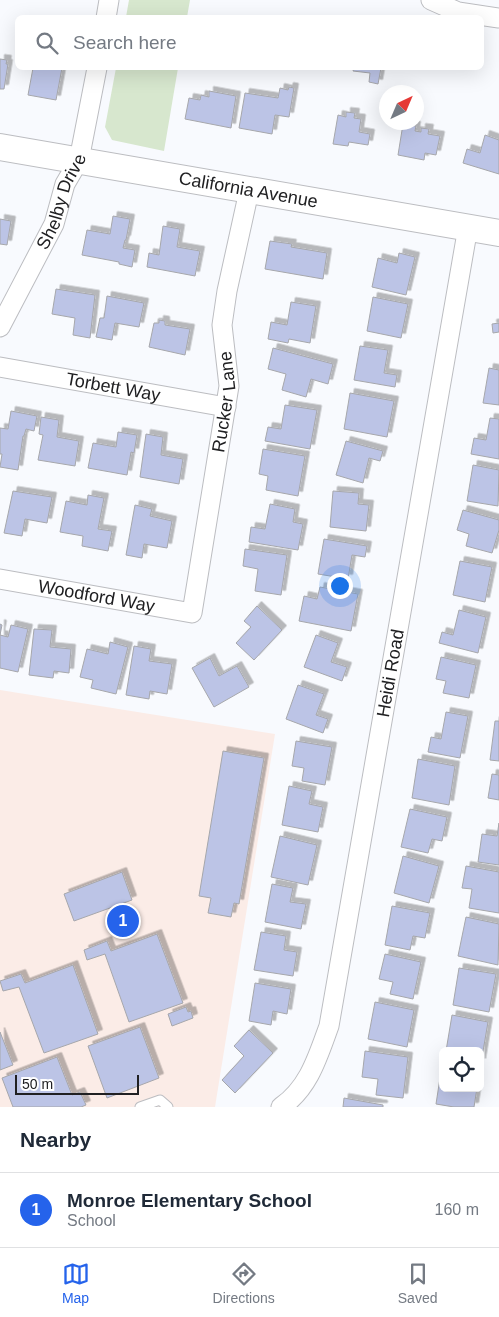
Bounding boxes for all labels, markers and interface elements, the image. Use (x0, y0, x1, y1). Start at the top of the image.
search box (15, 15, 484, 70)
icon: search (33, 29, 61, 57)
text: Search here (73, 32, 177, 53)
north arrow (379, 85, 424, 130)
street label: Shelby Drive (32, 153, 90, 253)
street label: California Avenue (177, 168, 319, 212)
street label: Rucker Lane (208, 350, 240, 454)
street label: Torbett Way (65, 369, 162, 405)
your location (327, 573, 353, 599)
street label: Woodford Way (37, 576, 156, 616)
street label: Heidi Road (373, 628, 408, 719)
pin: 1 (107, 902, 139, 940)
map controls (439, 1047, 484, 1092)
button: locate (439, 1047, 484, 1092)
scale bar (15, 1072, 139, 1095)
text: 50 m (22, 1076, 53, 1092)
text: Nearby (20, 1128, 91, 1151)
text: Monroe Elementary School (67, 1190, 312, 1211)
text: 1 (32, 1201, 40, 1218)
text: 160 m (435, 1201, 479, 1218)
text: School (67, 1212, 116, 1229)
tab: Map (62, 1260, 90, 1306)
tab: Directions (213, 1260, 275, 1306)
tab: Saved (398, 1260, 437, 1306)

